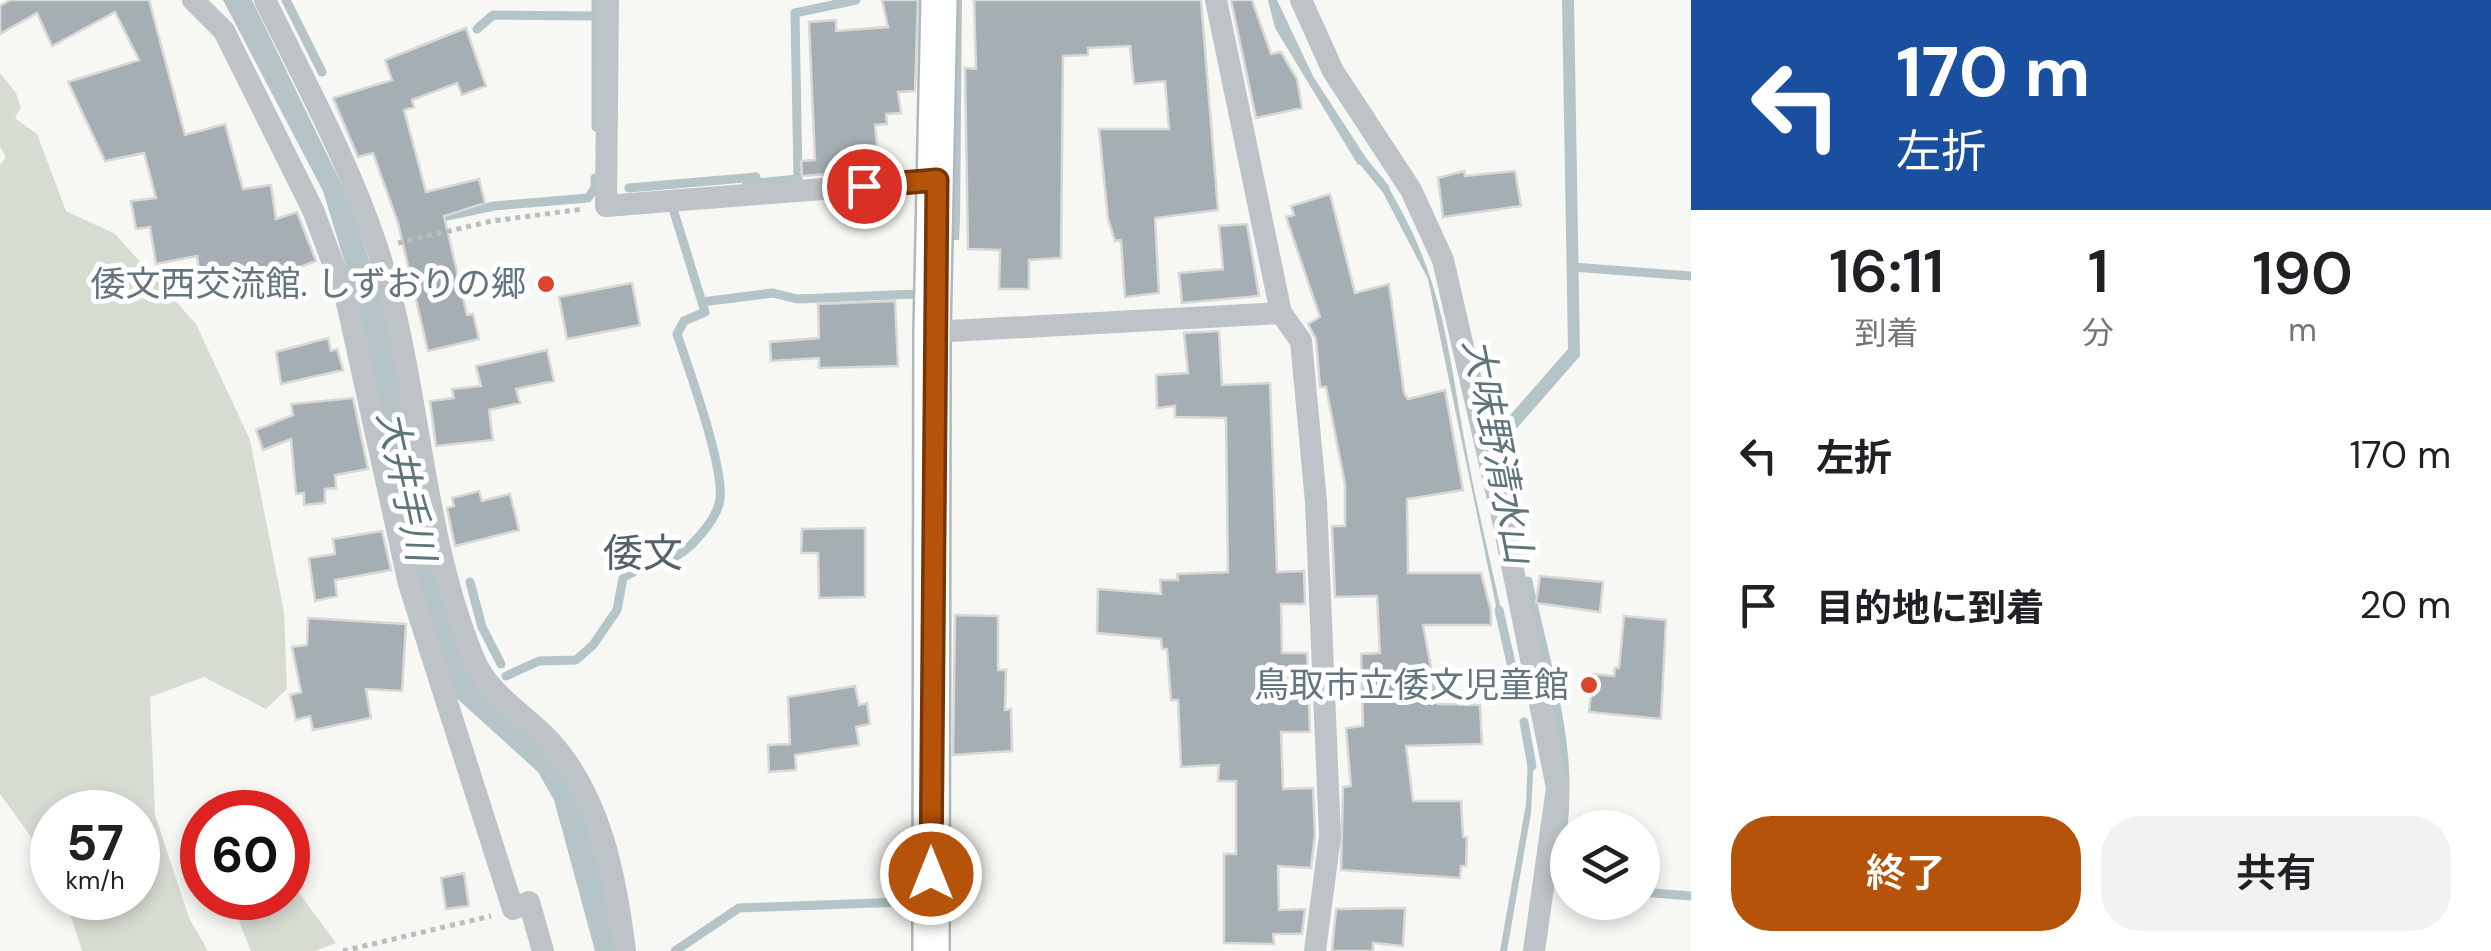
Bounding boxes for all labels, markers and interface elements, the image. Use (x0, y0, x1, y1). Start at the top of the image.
text: 170 m (1896, 27, 2090, 118)
icon: left (1731, 40, 1861, 170)
text: 左折 (1896, 122, 1986, 181)
pin (822, 144, 907, 229)
icon: arrive (837, 159, 892, 214)
text: 16:11 (1829, 232, 1944, 311)
text: 1 (2088, 232, 2109, 311)
text: 190 (2252, 234, 2353, 313)
place label: 倭文西交流館. しずおりの郷 (90, 261, 526, 307)
marker: 倭文西交流館. しずおりの郷 (535, 273, 557, 295)
text: m (2288, 309, 2317, 351)
text: 到着 (1855, 312, 1919, 354)
text: 分 (2082, 312, 2114, 354)
water label: 大味野清水山 (1452, 334, 1545, 570)
water label: 大井手川 (366, 406, 447, 569)
icon: left (1731, 428, 1786, 483)
text: 170 m (2349, 430, 2451, 480)
text: 左折 (1816, 433, 1892, 483)
district label: 倭文 (603, 527, 683, 579)
icon: arrive (1731, 578, 1786, 633)
text: 20 m (2360, 580, 2451, 630)
text: 目的地に到着 (1816, 583, 2044, 633)
place label: 鳥取市立倭文児童館 (1254, 662, 1569, 708)
marker: 鳥取市立倭文児童館 (1578, 674, 1600, 696)
speed limit sign: 60 (180, 790, 310, 920)
text: 57 (66, 810, 124, 876)
map controls (1550, 810, 1660, 920)
button: layers (1550, 810, 1660, 920)
button: 終了 (1731, 816, 2081, 931)
button: 共有 (2101, 816, 2451, 931)
position arrow (879, 822, 983, 926)
text: km/h (65, 864, 125, 897)

